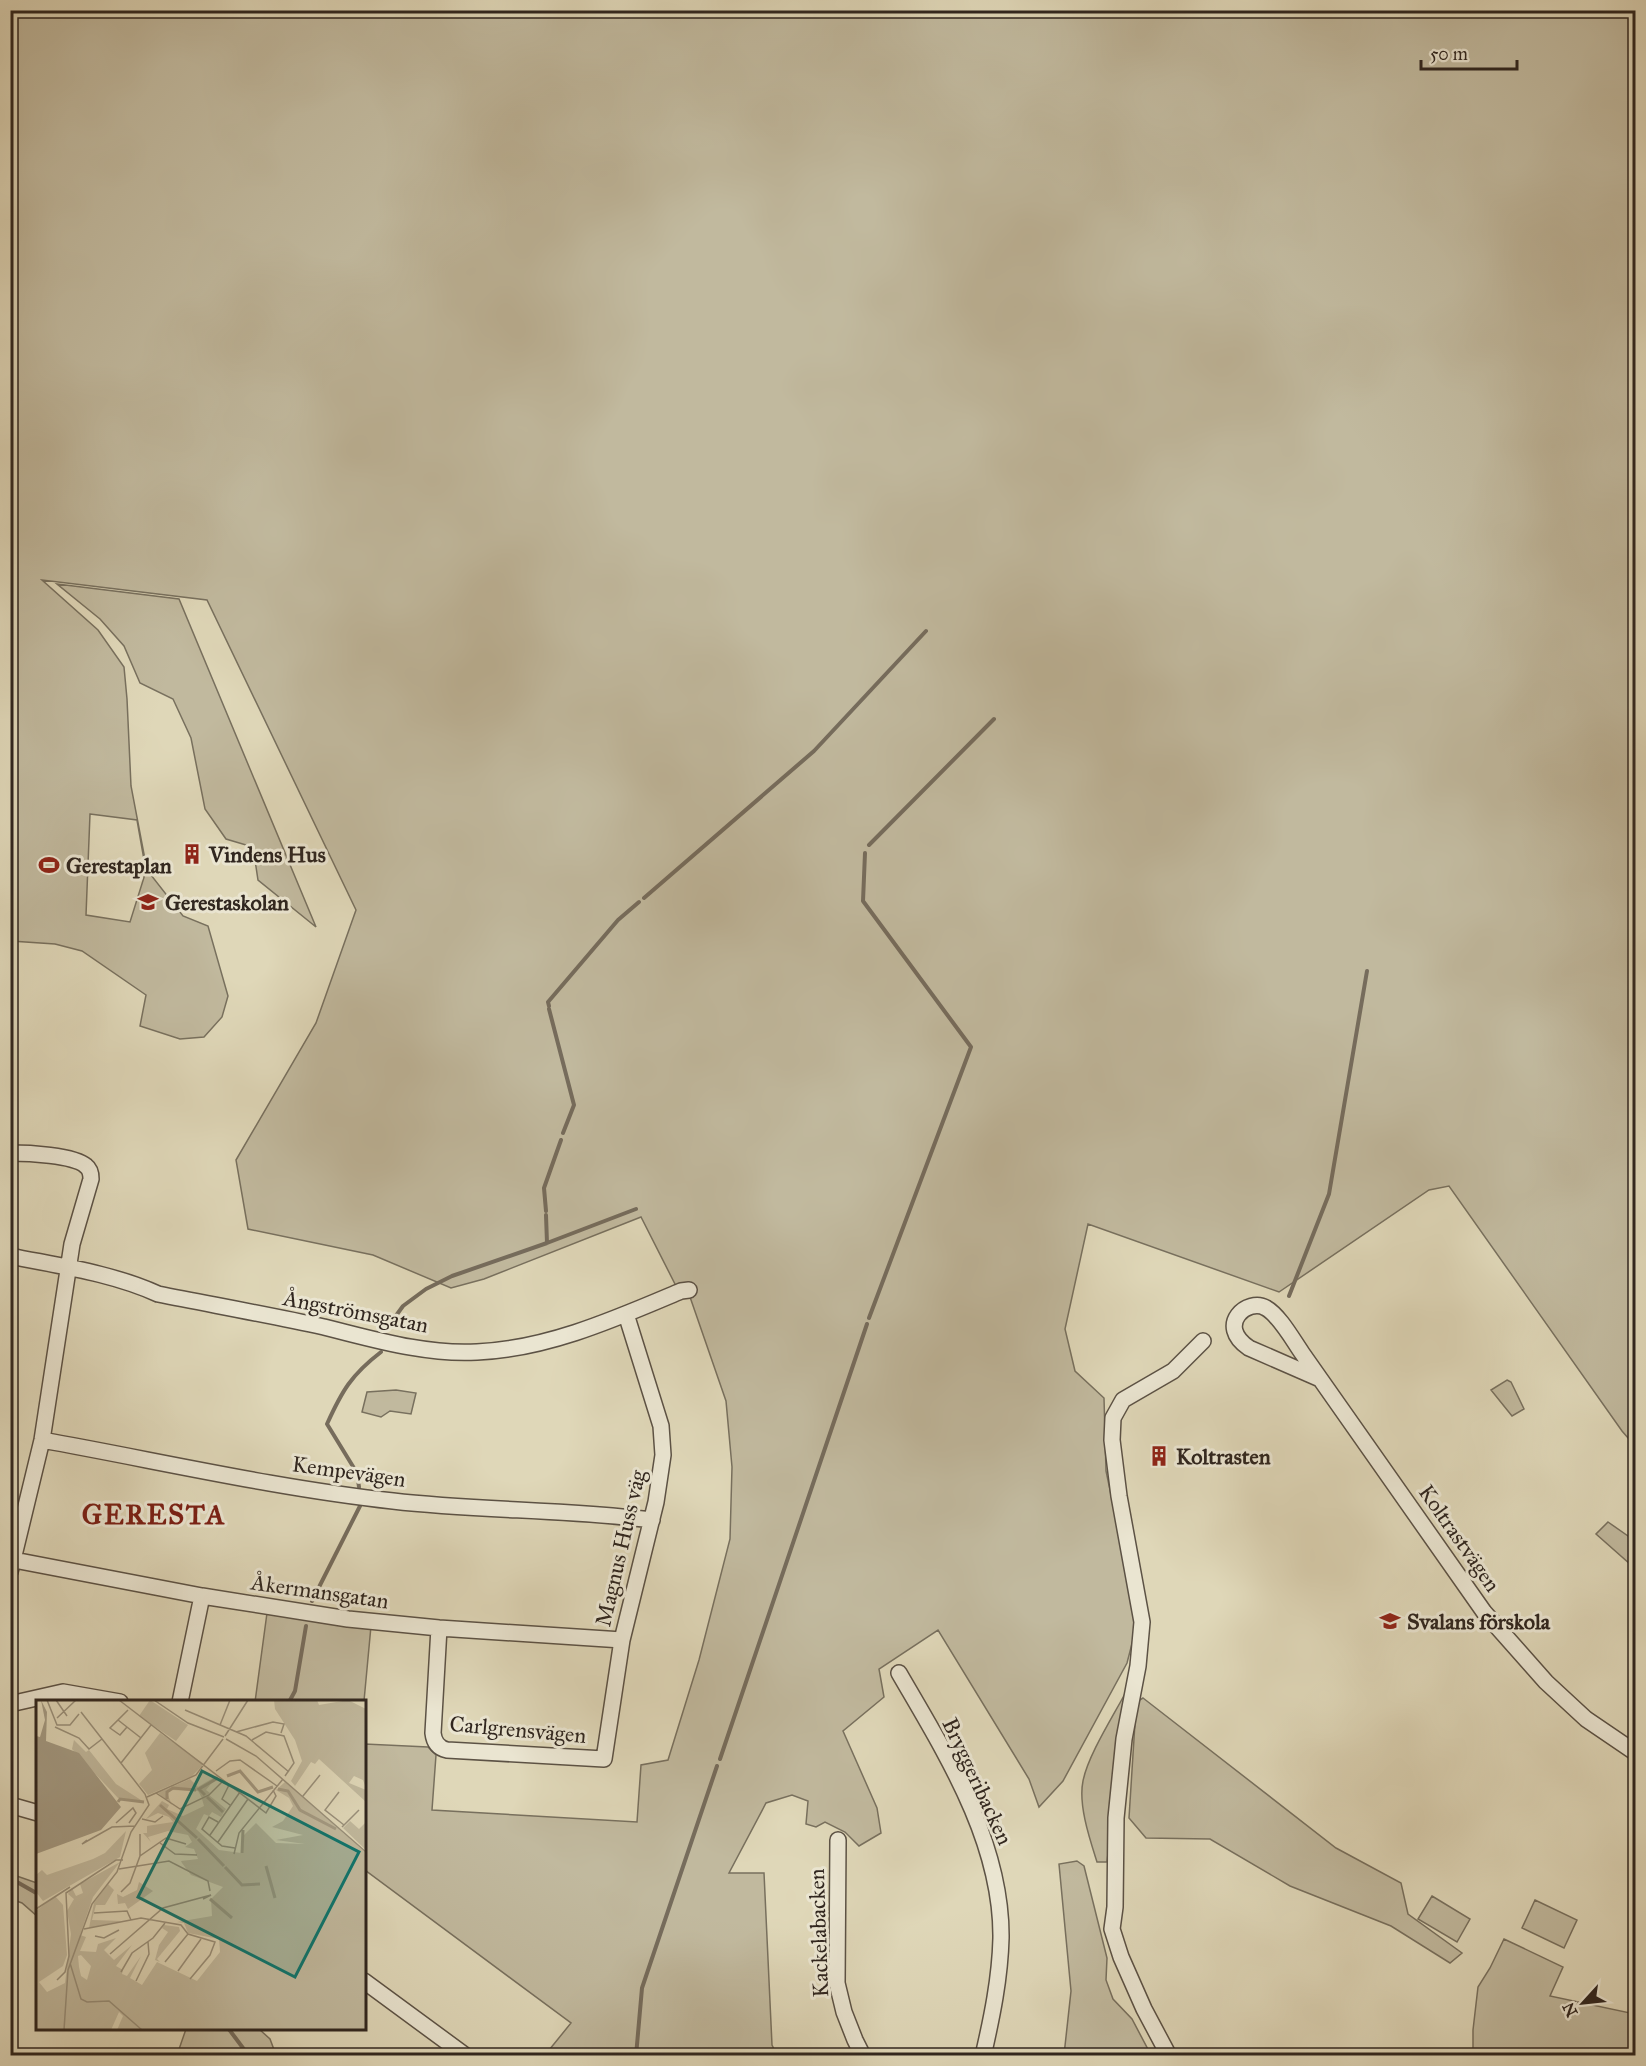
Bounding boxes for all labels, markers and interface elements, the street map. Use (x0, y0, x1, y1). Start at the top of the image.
scale bar (1421, 33, 1517, 71)
text: 50 m (1430, 43, 1468, 65)
place label: Vindens Hus (208, 841, 326, 868)
building icon: Vindens Hus (180, 842, 204, 866)
place label: Gerestaplan (66, 852, 172, 879)
sports icon: Gerestaplan (37, 853, 61, 877)
place label: Gerestaskolan (165, 889, 289, 916)
school or university icon: Gerestaskolan (136, 890, 160, 914)
street label: Ångströmsgatan (280, 1284, 431, 1339)
place label: Koltrasten (1176, 1443, 1271, 1470)
building icon: Koltrasten (1147, 1444, 1171, 1468)
street label: Kempevägen (290, 1450, 407, 1493)
street label: Magnus Huss väg (589, 1466, 652, 1629)
street label: Koltrastvägen (1413, 1480, 1506, 1597)
district label: GERESTA (82, 1497, 226, 1532)
street label: Åkermansgatan (248, 1568, 390, 1615)
place label: Svalans förskola (1407, 1608, 1551, 1635)
school or university icon: Svalans förskola (1378, 1609, 1402, 1633)
inset map (36, 1700, 366, 2030)
street label: Carlgrensvägen (449, 1710, 587, 1749)
street label: Bryggeribacken (936, 1713, 1019, 1849)
street label: Kackelabacken (803, 1868, 834, 1998)
north arrow (1553, 1973, 1613, 2033)
text: N (1558, 1999, 1582, 2020)

